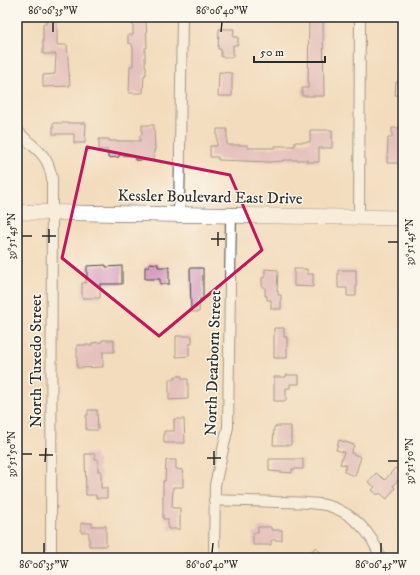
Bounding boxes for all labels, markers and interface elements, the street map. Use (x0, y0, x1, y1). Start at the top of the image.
text: 86°06'35"W (28, 5, 79, 17)
text: 86°06'40"W (196, 5, 249, 17)
scale bar (254, 38, 325, 64)
text: 50 m (260, 45, 284, 60)
street label: Kessler Boulevard East Drive (117, 185, 303, 209)
text: 39°51'45"N (6, 213, 18, 259)
text: 39°51'45"N (404, 219, 416, 265)
street label: North Dearborn Street (200, 290, 226, 436)
street label: North Tuxedo Street (26, 294, 46, 428)
text: 39°51'50"N (6, 431, 18, 477)
text: 39°51'50"N (404, 438, 416, 484)
text: 86°06'35"W (19, 559, 70, 571)
text: 86°06'40"W (186, 559, 239, 571)
text: 86°06'45"W (355, 559, 408, 571)

